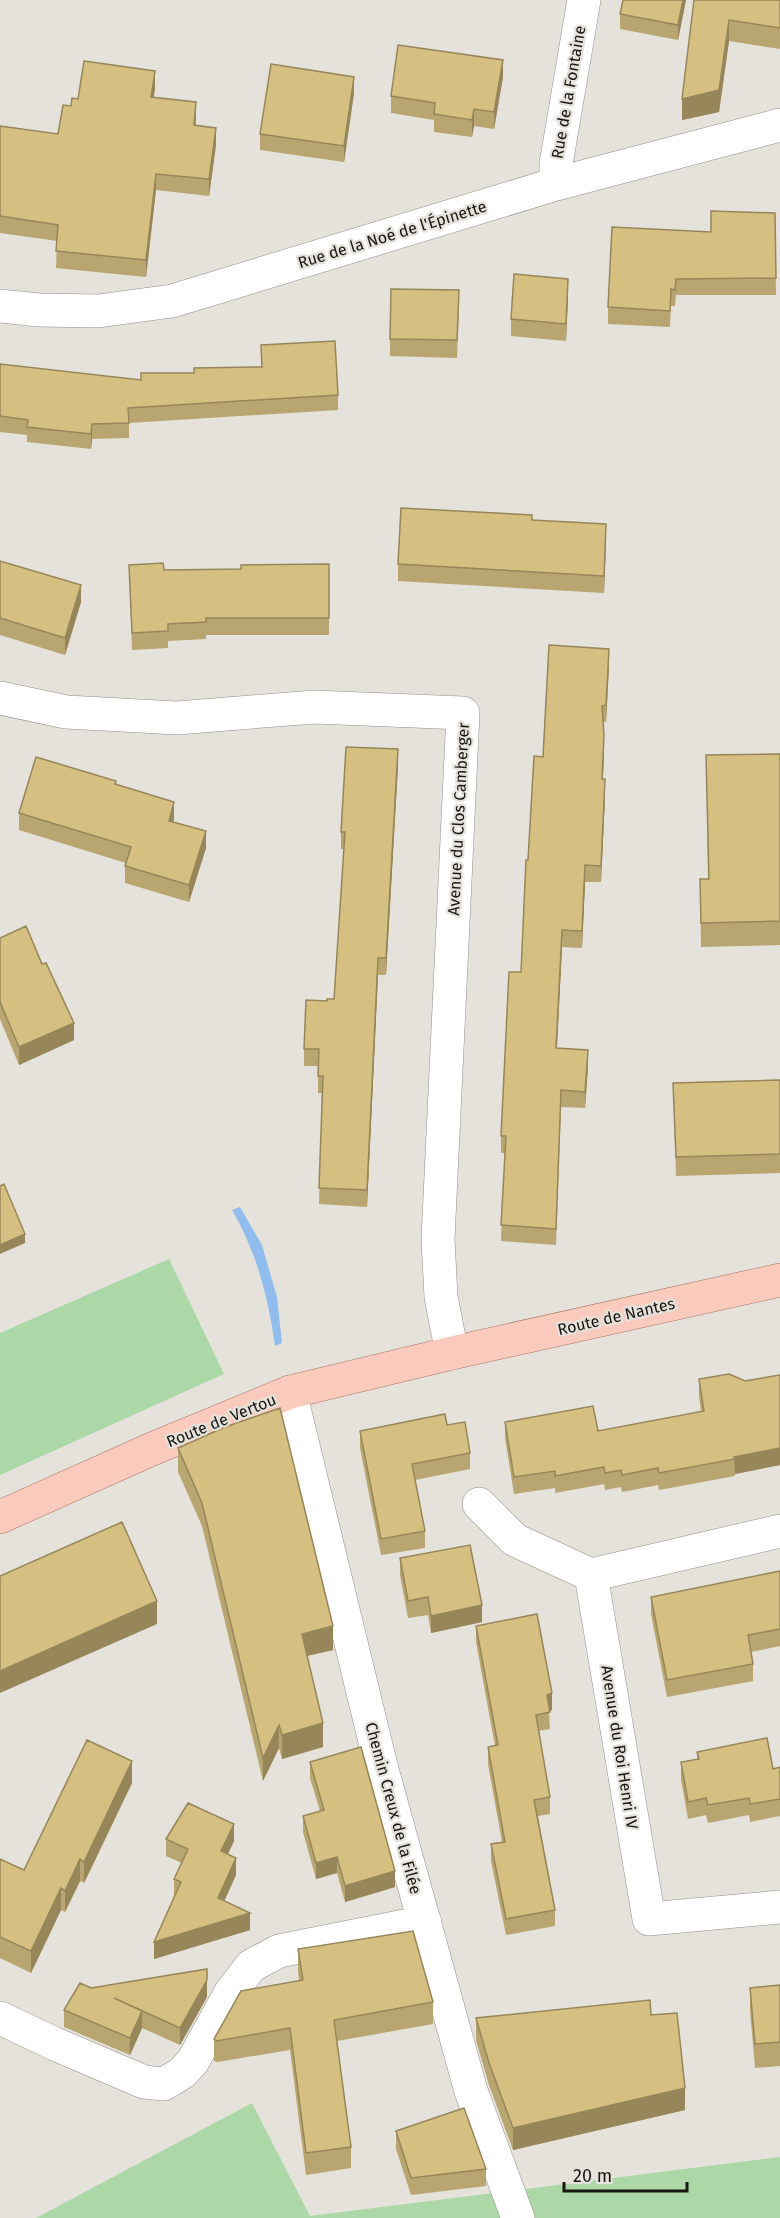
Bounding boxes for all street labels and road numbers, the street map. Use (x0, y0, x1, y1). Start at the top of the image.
street label: Rue de la Fontaine (547, 24, 590, 160)
street label: Rue de la Noé de l'Épinette (295, 196, 489, 272)
street label: Avenue du Clos Camberger (444, 721, 473, 916)
street label: Route de Nantes (556, 1294, 677, 1339)
street label: Route de Vertou (164, 1390, 279, 1451)
street label: Avenue du Roi Henri IV (597, 1664, 642, 1830)
street label: Chemin Creux de la Filée (361, 1720, 426, 1896)

